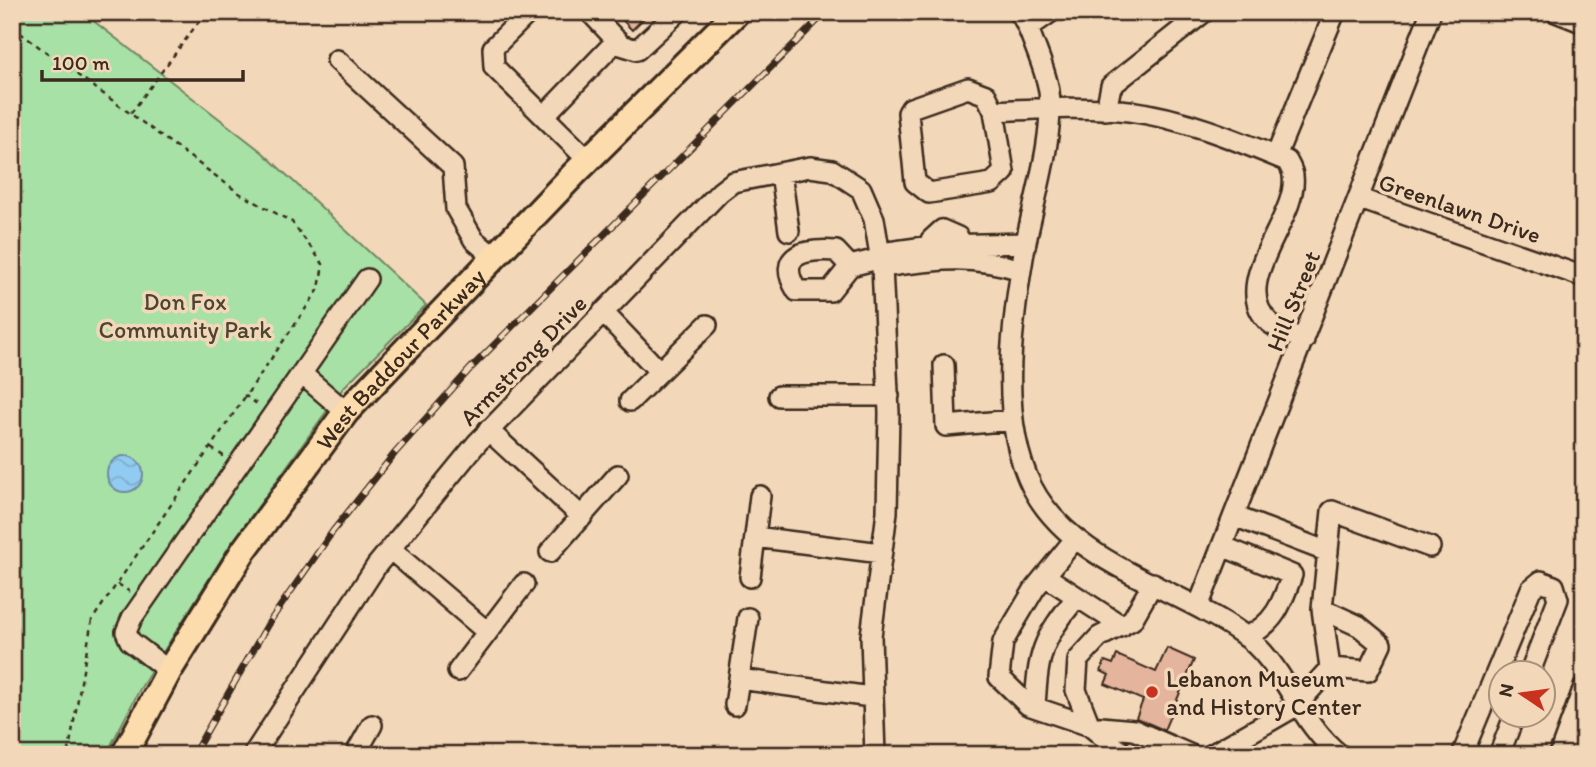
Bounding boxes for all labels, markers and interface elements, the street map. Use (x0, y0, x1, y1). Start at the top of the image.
scale bar (42, 38, 243, 82)
text: 100 m (52, 50, 110, 75)
street label: Greenlawn Drive (1375, 167, 1545, 249)
street label: Hill Street (1260, 247, 1326, 355)
street label: West Baddour Parkway (309, 261, 491, 455)
park label: Don Fox Community Park (98, 287, 272, 344)
street label: Armstrong Drive (453, 289, 593, 431)
north arrow (1488, 658, 1558, 728)
place label: Lebanon Museum and History Center (1166, 664, 1362, 721)
text: N (1493, 681, 1519, 699)
marker: Lebanon Museum and History Center (1144, 684, 1160, 700)

